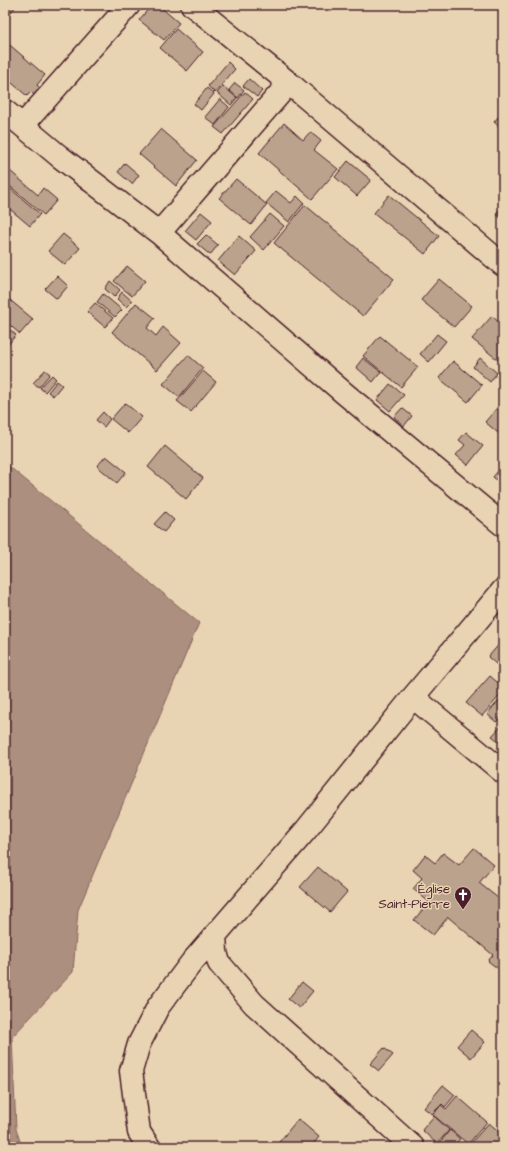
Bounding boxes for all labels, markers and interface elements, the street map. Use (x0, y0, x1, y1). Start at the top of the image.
place label: Église Saint-Pierre (379, 880, 450, 913)
church icon: Église Saint-Pierre (453, 885, 473, 910)

